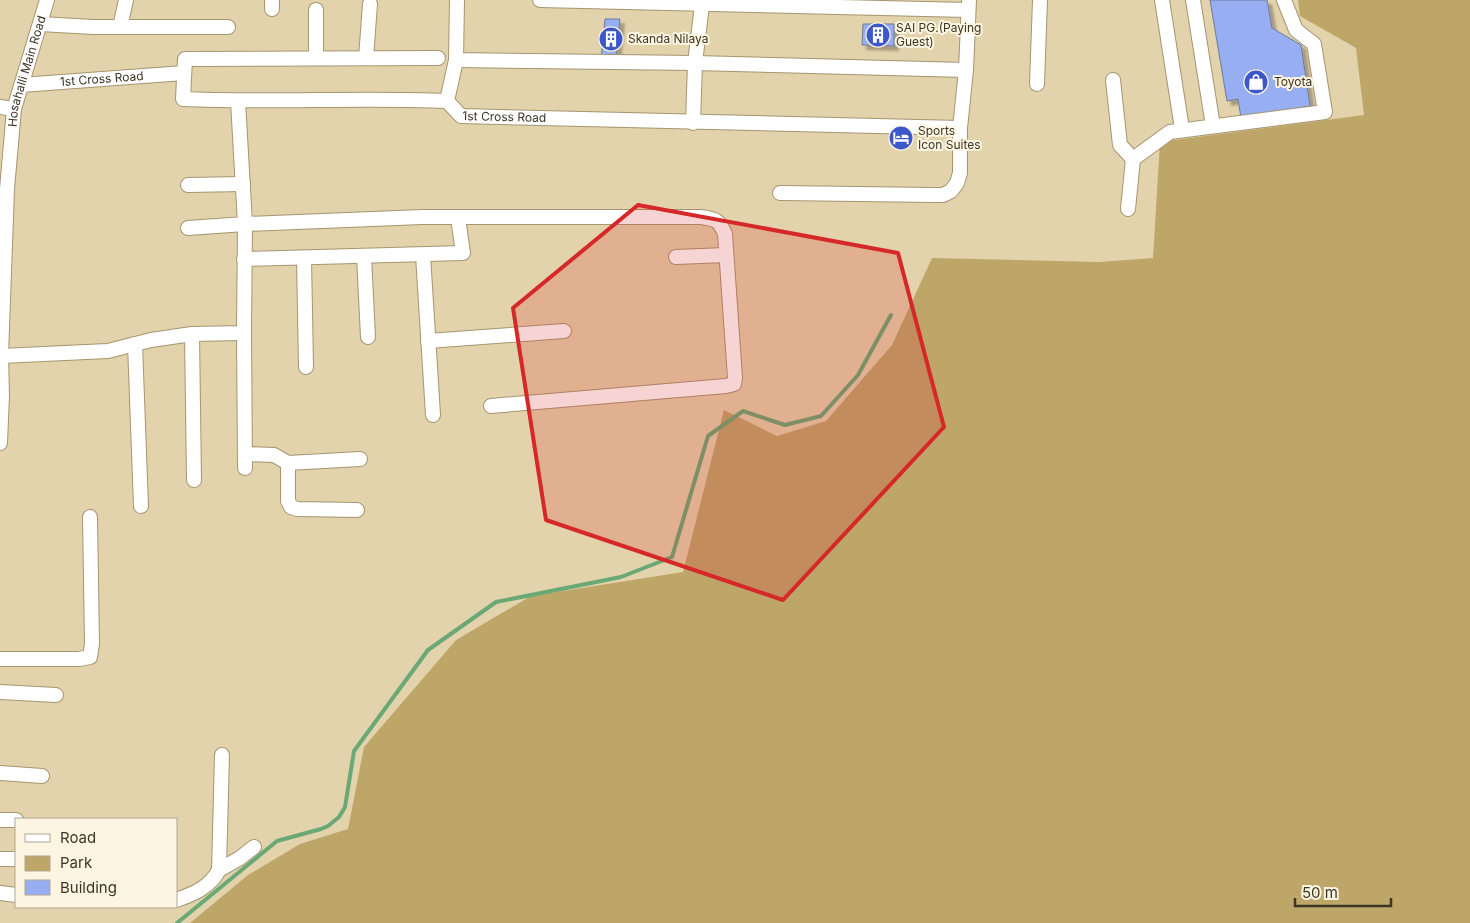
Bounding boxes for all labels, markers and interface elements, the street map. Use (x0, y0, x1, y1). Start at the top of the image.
street label: Hosahalli Main Road (4, 14, 49, 128)
place label: SAI PG.(Paying Guest) (896, 20, 981, 49)
building icon: SAI PG.(Paying Guest) (865, 22, 891, 48)
building icon: Skanda Nilaya (598, 26, 624, 52)
place label: Skanda Nilaya (628, 31, 708, 46)
street label: 1st Cross Road (59, 68, 144, 89)
shop icon: Toyota (1243, 69, 1269, 95)
place label: Toyota (1274, 74, 1312, 89)
street label: 1st Cross Road (462, 108, 546, 125)
place label: Sports Icon Suites (918, 123, 981, 152)
hotel icon: Sports Icon Suites (888, 125, 914, 151)
legend (15, 818, 178, 908)
text: Road (60, 828, 96, 847)
text: Park (60, 853, 93, 872)
scale bar (1295, 876, 1391, 908)
text: Building (60, 878, 117, 897)
text: 50 m (1302, 883, 1338, 902)

